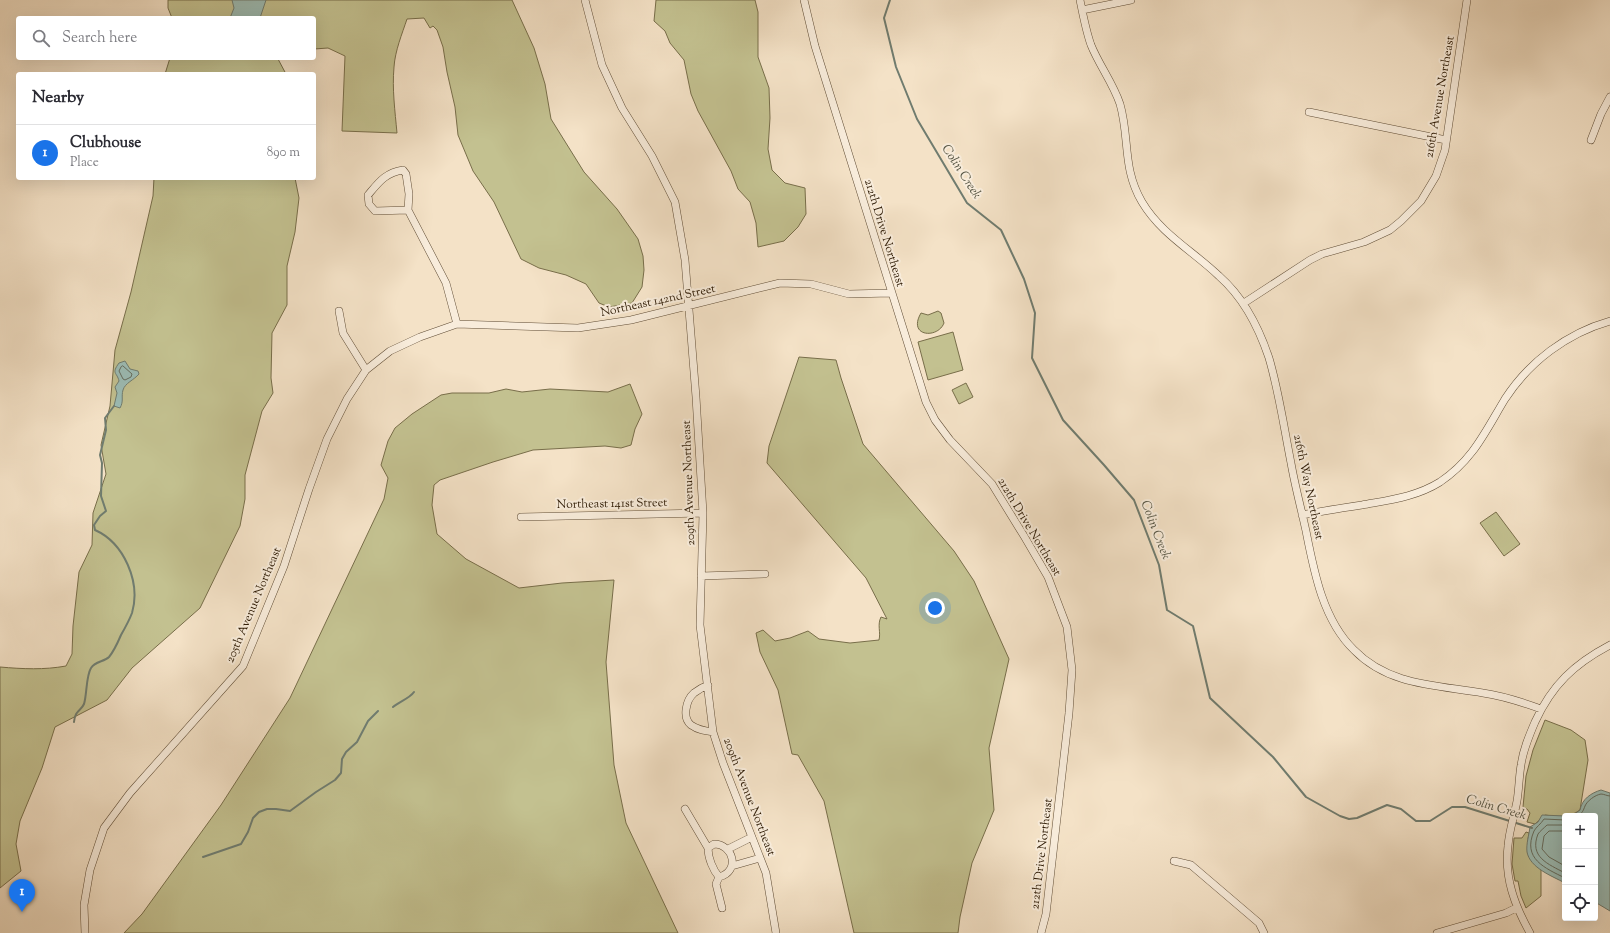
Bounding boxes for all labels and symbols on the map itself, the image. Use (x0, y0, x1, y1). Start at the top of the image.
street label: 216th Avenue Northeast (1420, 35, 1460, 159)
water label: Colin Creek (937, 141, 985, 203)
street label: 212th Drive Northeast (859, 177, 909, 289)
street label: Northeast 142nd Street (599, 280, 717, 322)
street label: 209th Avenue Northeast (678, 420, 700, 546)
street label: 216th Way Northeast (1288, 433, 1328, 541)
street label: 212th Drive Northeast (992, 474, 1066, 580)
street label: Northeast 141st Street (557, 494, 667, 514)
water label: Colin Creek (1136, 498, 1175, 562)
street label: 205th Avenue Northeast (222, 544, 286, 666)
your location (925, 598, 945, 618)
street label: 209th Avenue Northeast (718, 735, 780, 859)
water label: Colin Creek (1464, 791, 1528, 825)
street label: 212th Drive Northeast (1026, 797, 1058, 911)
pin: 1 (9, 879, 35, 912)

